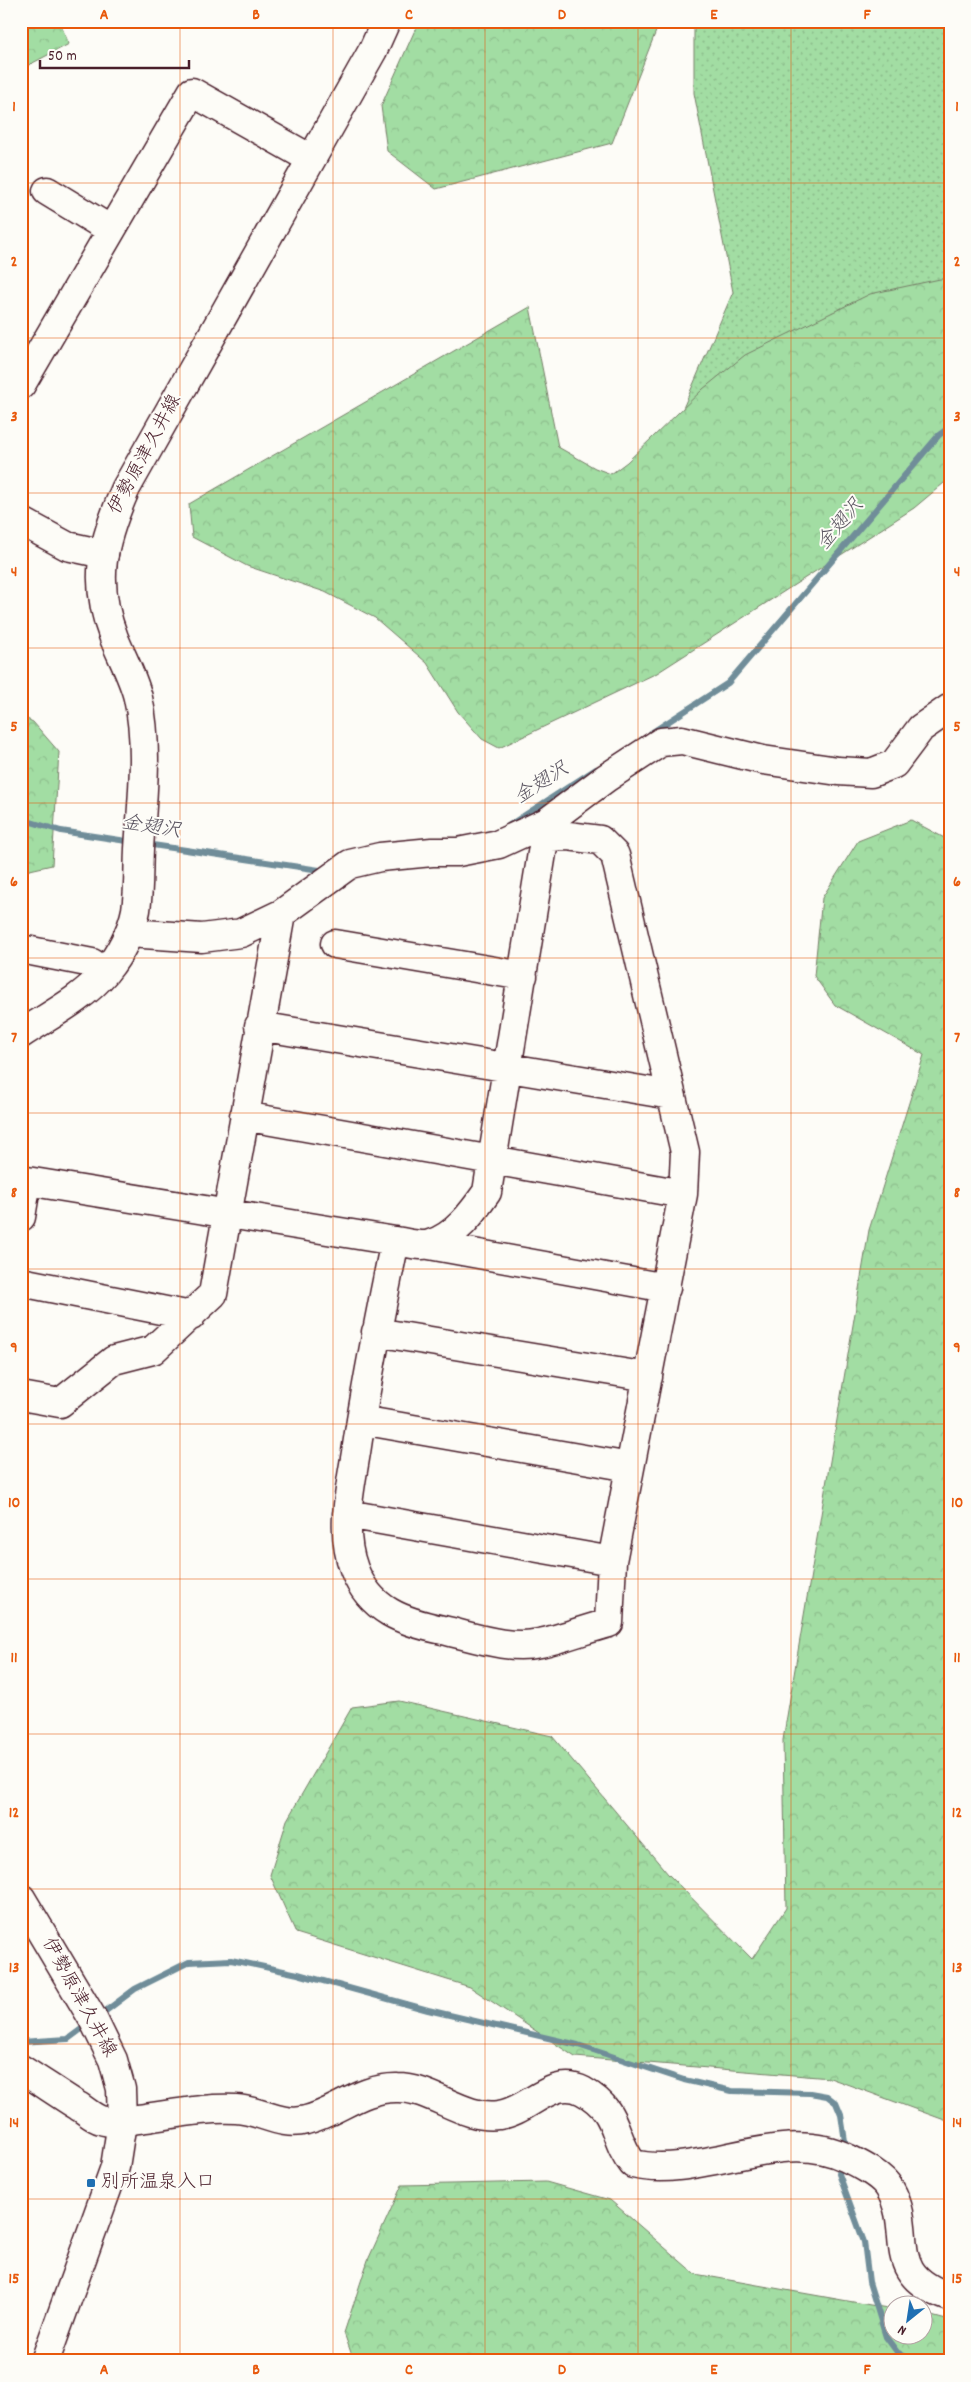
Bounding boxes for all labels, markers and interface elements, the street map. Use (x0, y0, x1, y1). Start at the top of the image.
text: A (100, 4, 109, 27)
text: B (252, 4, 260, 27)
text: C (405, 4, 413, 27)
text: D (558, 4, 567, 27)
text: E (710, 4, 718, 27)
text: F (863, 4, 871, 27)
scale bar (40, 38, 189, 70)
text: 50 m (48, 46, 77, 68)
text: 1 (12, 96, 16, 119)
text: 1 (955, 96, 959, 119)
text: 2 (11, 251, 18, 274)
text: 2 (954, 251, 961, 274)
street label: 伊勢原津久井線 (103, 390, 189, 520)
text: 3 (10, 406, 18, 429)
text: 3 (953, 406, 961, 429)
water label: 金翅沢 (811, 492, 872, 557)
text: 4 (11, 561, 17, 584)
text: 4 (954, 561, 960, 584)
text: 5 (10, 716, 18, 739)
text: 5 (953, 716, 961, 739)
water label: 金翅沢 (509, 755, 576, 812)
water label: 金翅沢 (119, 809, 184, 847)
text: 6 (10, 871, 18, 894)
text: 6 (953, 871, 961, 894)
text: 7 (11, 1027, 17, 1050)
text: 7 (954, 1027, 960, 1050)
text: 8 (11, 1182, 18, 1205)
text: 8 (954, 1182, 961, 1205)
text: 9 (10, 1337, 18, 1360)
text: 9 (953, 1337, 961, 1360)
text: 10 (8, 1492, 20, 1515)
text: 10 (951, 1492, 963, 1515)
text: 11 (10, 1647, 18, 1670)
text: 11 (953, 1647, 961, 1670)
text: 12 (9, 1802, 19, 1825)
text: 12 (952, 1802, 962, 1825)
street label: 伊勢原津久井線 (34, 1933, 122, 2063)
text: 13 (9, 1957, 19, 1980)
text: 13 (952, 1957, 962, 1980)
text: 14 (9, 2112, 19, 2135)
text: 14 (952, 2112, 962, 2135)
place label: 別所温泉入口 (101, 2170, 215, 2197)
marker: 別所温泉入口 (85, 2177, 97, 2189)
text: 15 (9, 2268, 19, 2291)
text: 15 (952, 2268, 962, 2291)
north arrow (884, 2294, 934, 2344)
text: N (894, 2319, 910, 2340)
text: A (100, 2359, 109, 2382)
text: B (252, 2359, 260, 2382)
text: C (405, 2359, 413, 2382)
text: D (558, 2359, 567, 2382)
text: E (710, 2359, 718, 2382)
text: F (863, 2359, 871, 2382)

